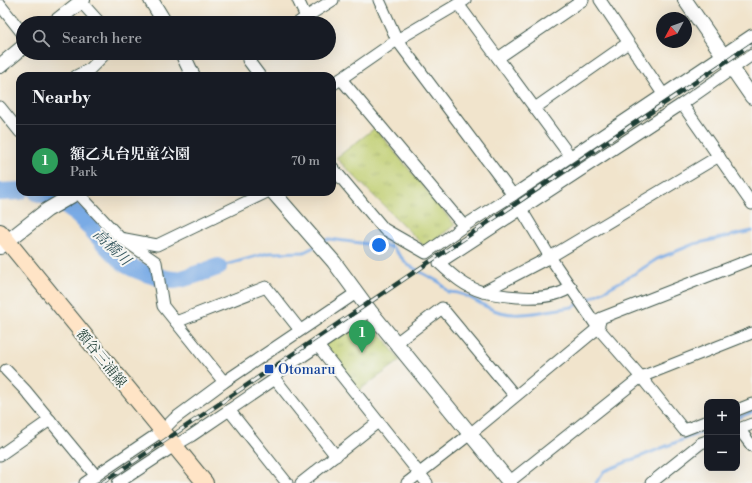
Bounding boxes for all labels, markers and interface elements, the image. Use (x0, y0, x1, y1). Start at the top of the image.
north arrow (656, 12, 692, 48)
search box (16, 16, 336, 60)
icon: search (30, 27, 52, 49)
text: Search here (62, 29, 142, 48)
text: Nearby (32, 87, 91, 109)
text: 額乙丸台児童公園 (70, 145, 190, 164)
text: 1 (42, 153, 48, 169)
text: 70 m (291, 153, 320, 169)
text: Park (70, 164, 97, 180)
water label: 高橋川 (89, 225, 136, 271)
your location (369, 235, 389, 255)
pin: 1 (349, 320, 375, 353)
street label: 額谷三浦線 (72, 326, 130, 391)
place label: Otomaru (278, 361, 335, 379)
marker: Otomaru (263, 363, 275, 375)
map controls (704, 399, 740, 471)
button: + (704, 399, 740, 435)
button: − (704, 435, 740, 471)

